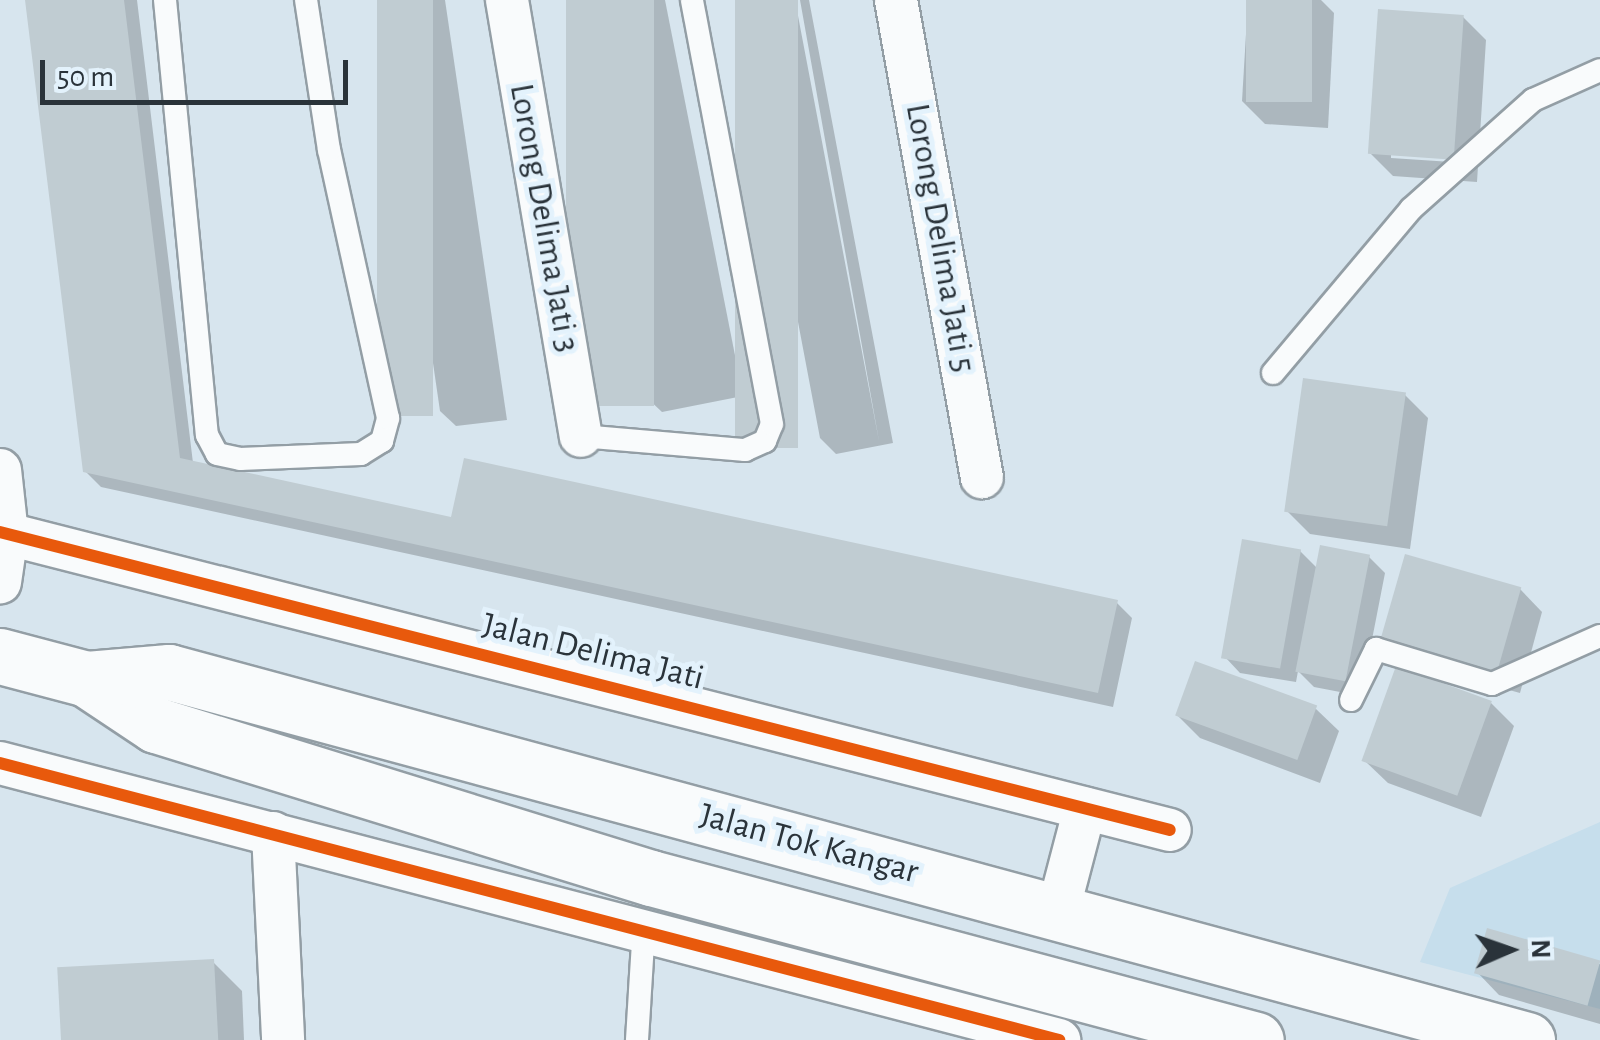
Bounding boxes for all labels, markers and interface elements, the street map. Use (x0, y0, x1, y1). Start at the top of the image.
scale bar (45, 40, 352, 102)
text: 50 m (57, 62, 114, 92)
street label: Lorong Delima Jati 3 (500, 80, 588, 356)
street label: Lorong Delima Jati 5 (896, 100, 984, 376)
street label: Jalan Delima Jati (478, 604, 708, 700)
street label: Jalan Tok Kangar (695, 795, 923, 893)
north arrow (1460, 900, 1560, 1000)
text: N (1526, 939, 1554, 959)

